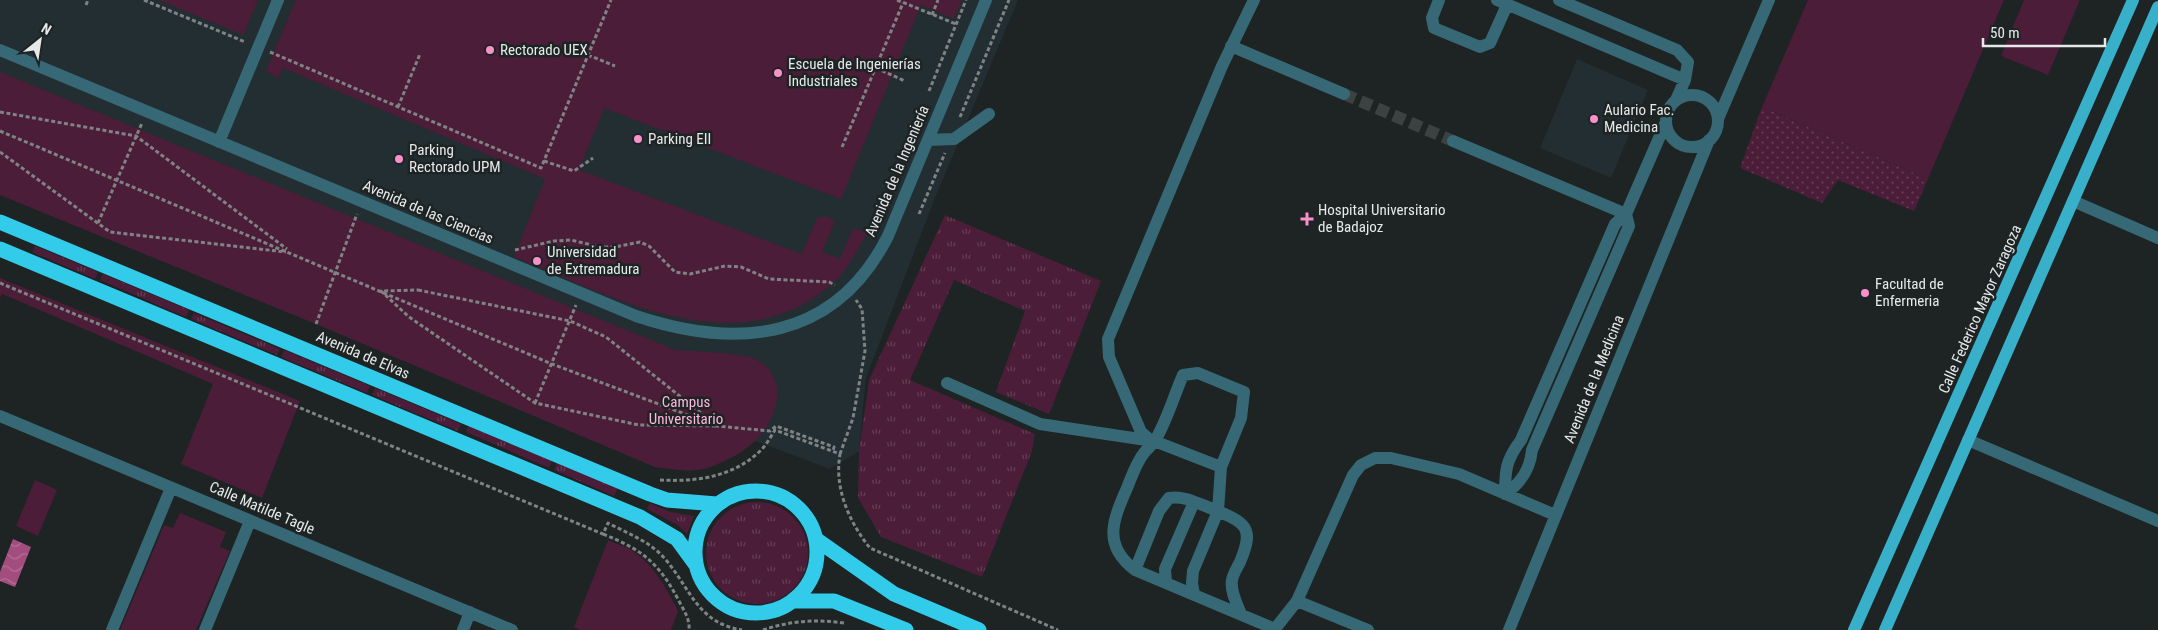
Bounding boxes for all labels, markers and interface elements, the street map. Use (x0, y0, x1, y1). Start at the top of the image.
north arrow (15, 15, 65, 65)
scale bar (1983, 15, 2106, 47)
text: N (39, 20, 54, 38)
text: 50 m (1990, 24, 2020, 42)
place label: Rectorado UEX (500, 41, 588, 59)
marker: Rectorado UEX (484, 44, 496, 56)
place label: Escuela de Ingenierías Industriales (788, 55, 921, 90)
marker: Escuela de Ingenierías Industriales (772, 67, 784, 79)
place label: Aulario Fac. Medicina (1604, 101, 1674, 136)
street label: Avenida de la Ingeniería (861, 103, 933, 239)
marker: Aulario Fac. Medicina (1588, 113, 1600, 125)
place label: Parking EII (648, 130, 711, 148)
marker: Parking EII (632, 133, 644, 145)
place label: Parking Rectorado UPM (409, 141, 501, 176)
marker: Parking Rectorado UPM (393, 153, 405, 165)
street label: Avenida de las Ciencias (360, 176, 496, 248)
place label: Hospital Universitario de Badajoz (1318, 201, 1446, 236)
marker: Hospital Universitario de Badajoz (1300, 212, 1314, 226)
street label: Calle Federico Mayor Zaragoza (1935, 222, 2025, 396)
place label: Universidad de Extremadura (547, 243, 640, 278)
marker: Universidad de Extremadura (531, 255, 543, 267)
place label: Facultad de Enfermeria (1875, 275, 1944, 310)
marker: Facultad de Enfermeria (1859, 287, 1871, 299)
street label: Avenida de la Medicina (1560, 312, 1628, 446)
street label: Avenida de Elvas (314, 327, 412, 383)
park label: Campus Universitario (649, 393, 723, 428)
street label: Calle Matilde Tagle (207, 478, 317, 538)

